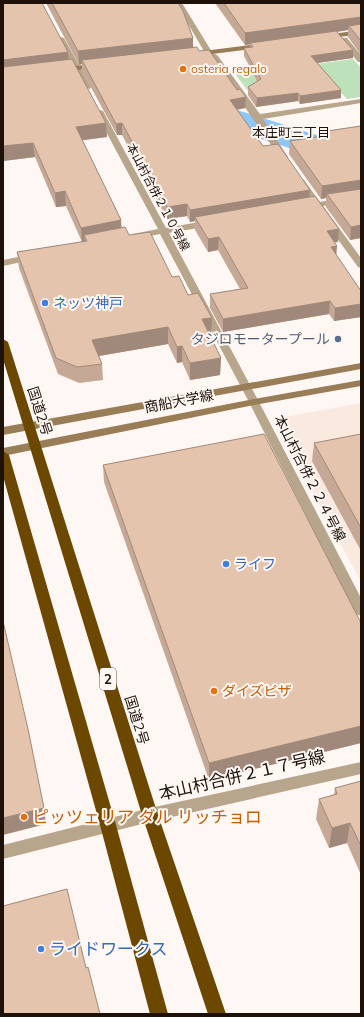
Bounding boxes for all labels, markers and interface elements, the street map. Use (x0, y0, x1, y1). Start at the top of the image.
place label: osteria regalo (191, 61, 267, 76)
marker: osteria regalo (178, 64, 188, 74)
district label: 本庄町三丁目 (252, 124, 330, 140)
street label: 本山村合併２１０号線 (124, 140, 193, 253)
place label: ネッツ神戸 (53, 294, 123, 312)
marker: ネッツ神戸 (40, 298, 50, 308)
place label: タジロモータープール (191, 330, 330, 348)
marker: タジロモータープール (333, 334, 343, 344)
street label: 国道2号 (24, 384, 56, 438)
street label: 商船大学線 (143, 385, 215, 417)
street label: 本山村合併２２４号線 (270, 412, 350, 544)
place label: ライフ (234, 555, 276, 573)
marker: ライフ (221, 559, 231, 569)
road number: 2 (100, 668, 116, 690)
place label: ダイズピザ (222, 682, 292, 700)
marker: ダイズピザ (209, 686, 219, 696)
street label: 国道2号 (121, 693, 153, 747)
street label: 本山村合併２１７号線 (157, 745, 327, 804)
place label: ピッツェリア ダル リッチョロ (32, 806, 262, 827)
marker: ピッツェリア ダル リッチョロ (19, 812, 29, 822)
place label: ライドワークス (49, 938, 168, 959)
marker: ライドワークス (36, 944, 46, 954)

